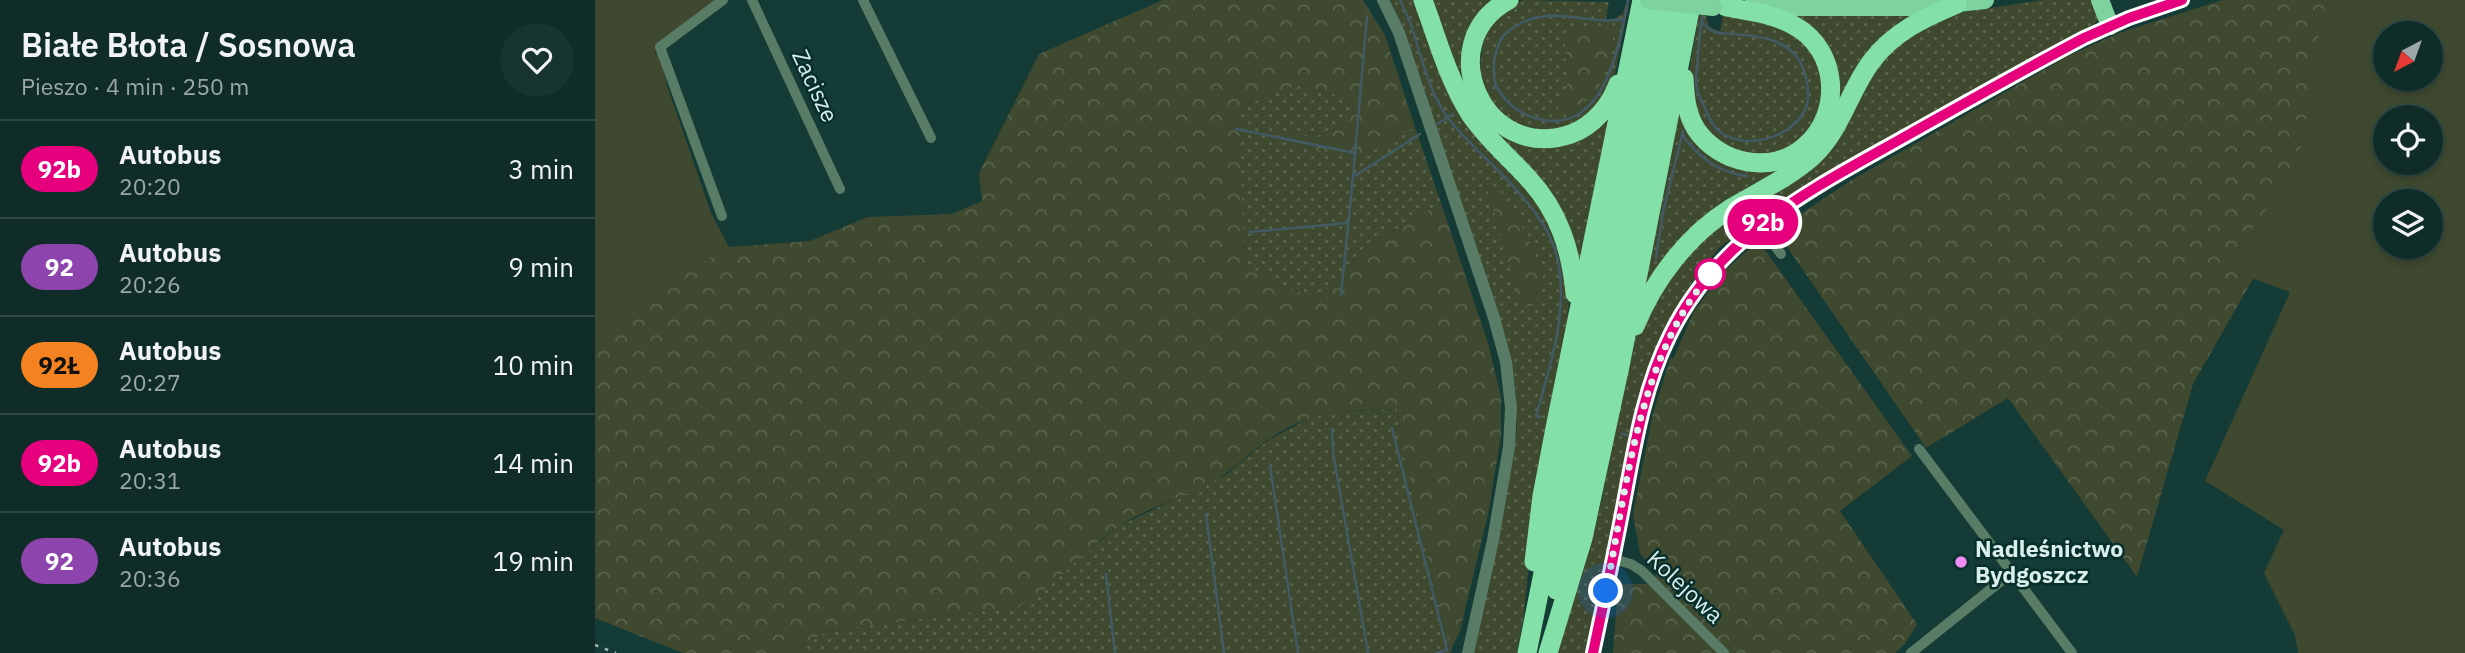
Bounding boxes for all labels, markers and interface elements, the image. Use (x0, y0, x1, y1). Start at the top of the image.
north arrow (2373, 21, 2443, 91)
map controls (2373, 21, 2443, 259)
text: Białe Błota / Sosnowa (21, 23, 356, 66)
button: heart (500, 23, 574, 97)
street label: Zacisze (786, 44, 846, 127)
text: Pieszo · 4 min · 250 m (21, 71, 249, 101)
button: locate (2373, 105, 2443, 175)
text: Autobus (119, 137, 221, 171)
text: 3 min (508, 152, 574, 186)
text: 92b (38, 153, 81, 185)
text: 20:20 (119, 171, 181, 201)
button: layers (2373, 189, 2443, 259)
line badge: 92b (1723, 199, 1803, 245)
text: 92b (1741, 206, 1785, 238)
text: Autobus (119, 235, 221, 269)
text: 9 min (508, 250, 574, 284)
text: 92 (45, 251, 74, 283)
unlabelled marker (1695, 259, 1725, 289)
text: 20:26 (119, 269, 181, 299)
text: Autobus (119, 333, 221, 367)
text: 10 min (493, 348, 574, 382)
text: 92Ł (39, 349, 80, 381)
text: 20:27 (119, 367, 181, 397)
text: Autobus (119, 431, 221, 465)
text: 14 min (493, 446, 574, 480)
text: 92b (38, 447, 81, 479)
text: 20:31 (119, 465, 181, 495)
text: Autobus (119, 529, 221, 563)
place label: Nadleśnictwo Bydgoszcz (1975, 533, 2123, 589)
street label: Kolejowa (1641, 543, 1730, 629)
text: 19 min (493, 544, 574, 578)
text: 92 (45, 545, 74, 577)
marker: Nadleśnictwo Bydgoszcz (1953, 554, 1969, 570)
text: 20:36 (119, 563, 181, 593)
your location (1588, 573, 1623, 608)

